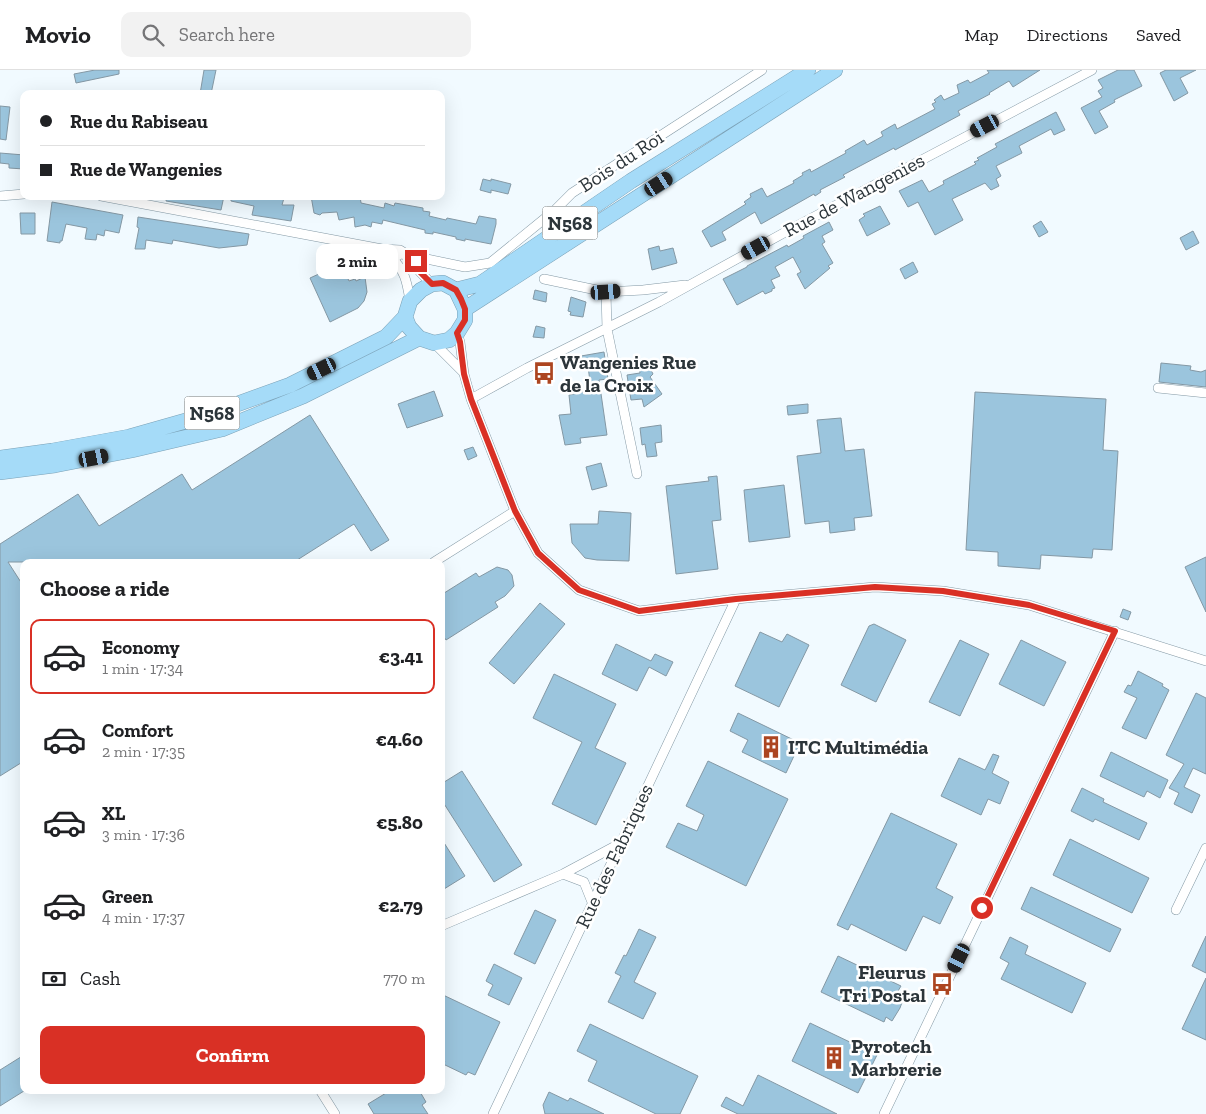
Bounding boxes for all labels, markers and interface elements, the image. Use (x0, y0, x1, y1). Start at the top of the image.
search box (121, 12, 471, 57)
text: Movio (25, 20, 91, 49)
icon: search (139, 21, 167, 49)
text: Search here (179, 23, 275, 46)
text: Map (964, 24, 999, 46)
text: Directions (1027, 24, 1108, 46)
text: Saved (1136, 24, 1181, 46)
text: Rue du Rabiseau (70, 110, 208, 133)
car (968, 112, 1001, 140)
street label: Bois du Roi (574, 125, 668, 197)
street label: Rue de Wangenies (779, 148, 929, 242)
text: Rue de Wangenies (70, 158, 222, 181)
car (642, 170, 675, 198)
road number: N568 (542, 206, 598, 240)
car (739, 234, 772, 262)
callout: 2 min (316, 244, 398, 278)
route end (405, 250, 427, 272)
text: 2 min (337, 252, 377, 271)
car (590, 283, 621, 301)
place label: Wangenies Rue de la Croix (560, 350, 696, 397)
car (305, 356, 338, 382)
bus stop icon: Wangenies Rue de la Croix (531, 360, 557, 386)
road number: N568 (184, 396, 240, 429)
car (77, 448, 110, 468)
text: Choose a ride (40, 575, 170, 602)
icon: car (42, 634, 87, 679)
text: Economy (102, 636, 180, 659)
text: €3.41 (379, 645, 423, 668)
text: 1 min · 17:34 (102, 659, 183, 678)
icon: car (42, 717, 87, 762)
text: Comfort (102, 719, 173, 742)
text: €4.60 (376, 728, 423, 751)
building icon: ITC Multimédia (758, 734, 784, 760)
place label: ITC Multimédia (788, 735, 928, 759)
text: 2 min · 17:35 (102, 742, 185, 761)
street label: Rue des Fabriques (570, 780, 658, 932)
icon: car (42, 800, 87, 845)
text: XL (102, 802, 125, 825)
text: €5.80 (376, 811, 423, 834)
text: 3 min · 17:36 (102, 825, 185, 844)
icon: car (42, 883, 87, 928)
text: Green (102, 885, 153, 908)
text: €2.79 (378, 894, 423, 917)
route start (971, 897, 993, 919)
text: 4 min · 17:37 (102, 908, 185, 927)
car (945, 941, 972, 975)
place label: Fleurus Tri Postal (839, 960, 926, 1007)
icon: cash (40, 965, 68, 993)
text: Cash (80, 967, 120, 990)
text: 770 m (383, 969, 425, 988)
bus stop icon: Fleurus Tri Postal (929, 971, 955, 997)
button: Confirm (40, 1026, 425, 1084)
place label: Pyrotech Marbrerie (851, 1034, 942, 1081)
building icon: Pyrotech Marbrerie (821, 1045, 847, 1071)

